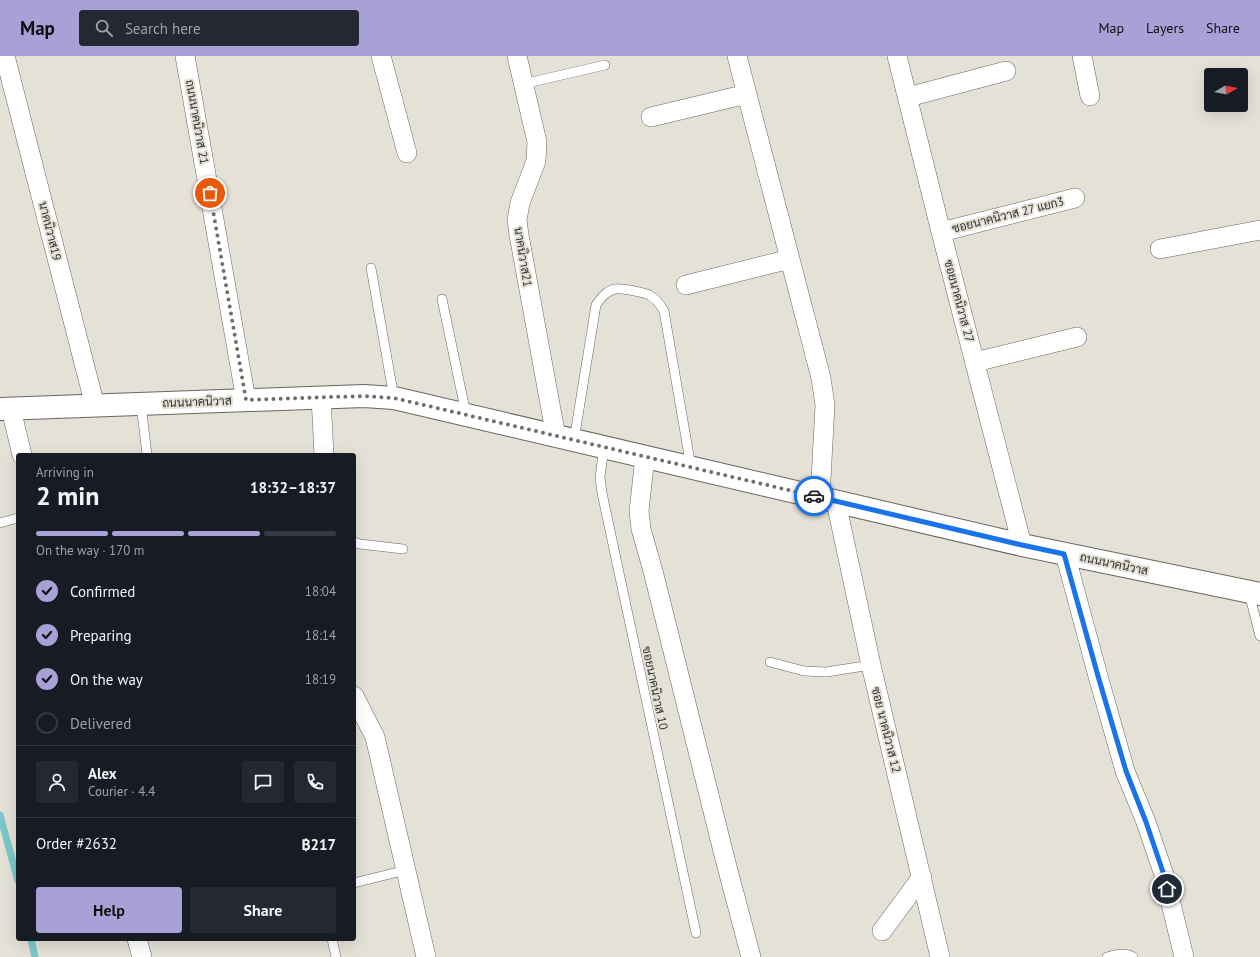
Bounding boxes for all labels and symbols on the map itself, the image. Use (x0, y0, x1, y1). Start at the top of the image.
north arrow (1204, 68, 1248, 112)
street label: ถนนนาคนิวาส 21 (183, 78, 212, 165)
pin (193, 176, 227, 210)
street label: ซอยนาคนิวาส 27 แยก3 (950, 193, 1065, 236)
street label: นาคนิวาส19 (36, 200, 65, 262)
street label: นาคนิวาส21 (511, 226, 536, 288)
street label: ซอยนาคนิวาส 27 (941, 258, 978, 344)
street label: ถนนนาคนิวาส (162, 393, 232, 410)
courier (794, 476, 834, 516)
street label: ถนนนาคนิวาส (1079, 549, 1150, 578)
street label: ซอยนาคนิวาส 10 (639, 645, 672, 731)
street label: ซอย นาคนิวาส 12 (869, 685, 904, 774)
pin (1150, 872, 1184, 906)

